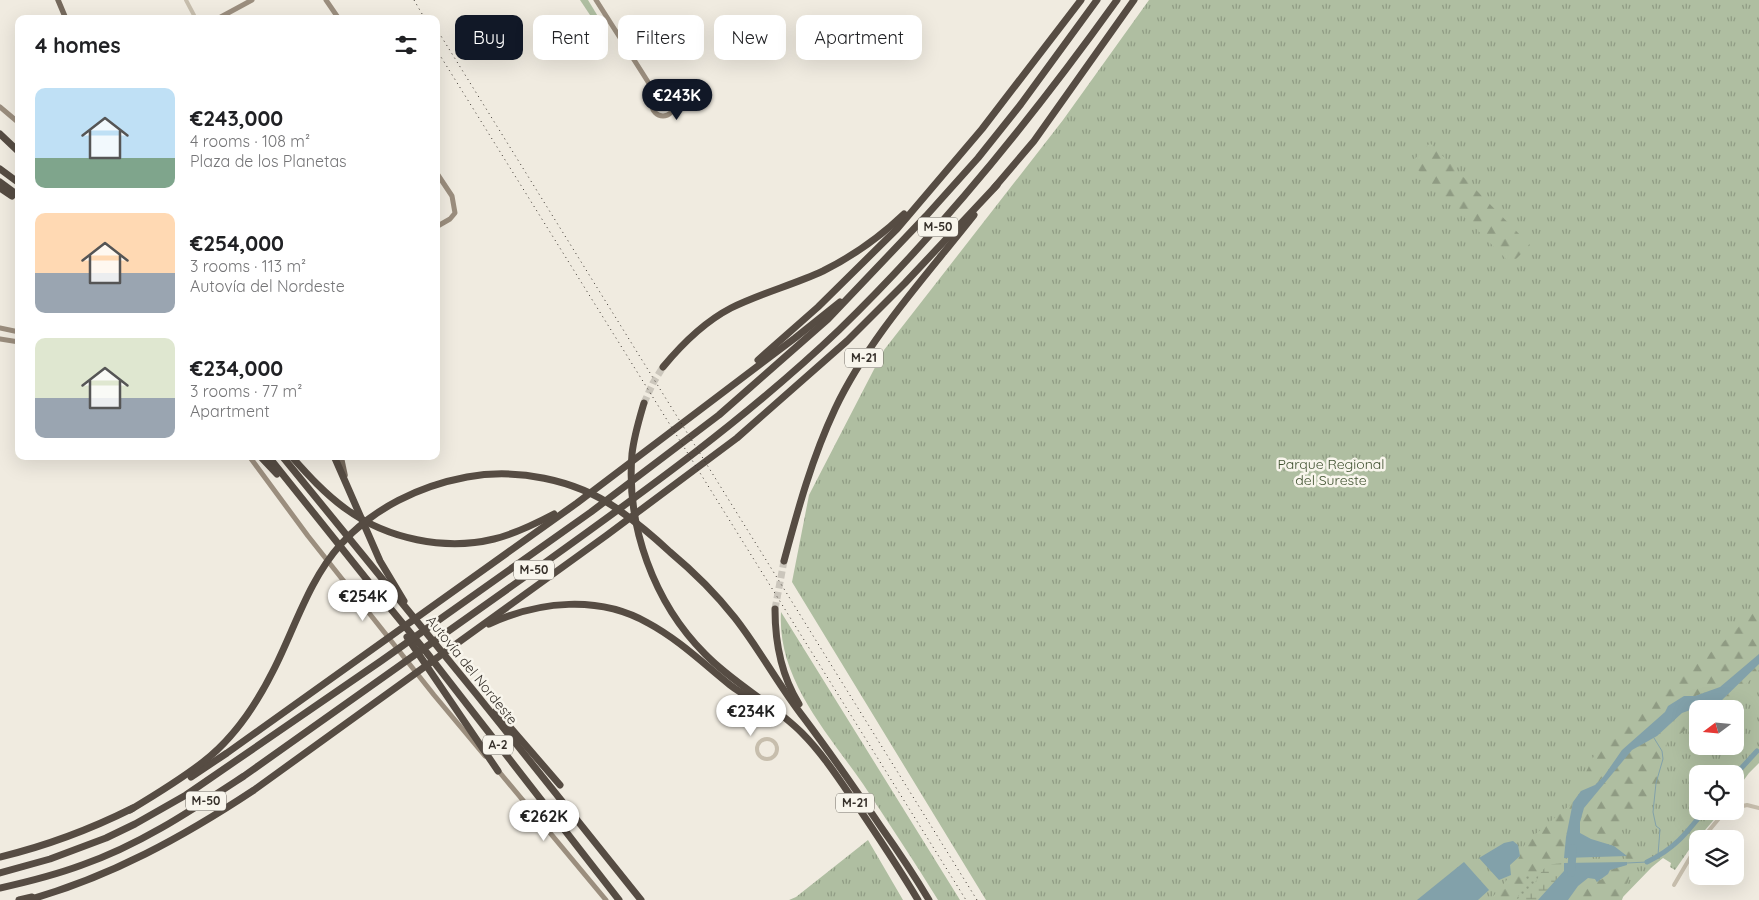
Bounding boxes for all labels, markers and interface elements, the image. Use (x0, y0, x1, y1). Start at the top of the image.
chip: Buy (455, 15, 523, 60)
chip: Rent (533, 15, 608, 60)
chip: Filters (618, 15, 704, 60)
chip: New (714, 15, 786, 60)
chip: Apartment (796, 15, 922, 60)
icon: filters (392, 31, 420, 59)
text: 4 homes (35, 32, 121, 58)
pin: €243K (642, 78, 712, 121)
text: €243K (653, 85, 701, 105)
text: €243,000 (190, 105, 283, 131)
icon: home (75, 108, 135, 168)
text: 4 rooms · 108 m² (190, 131, 310, 151)
text: Plaza de los Planetas (190, 151, 347, 171)
road number: M-50 (918, 218, 958, 236)
text: €254,000 (190, 230, 284, 256)
icon: home (75, 233, 135, 293)
text: 3 rooms · 113 m² (190, 256, 306, 276)
text: Autovía del Nordeste (190, 276, 345, 296)
road number: M-21 (845, 348, 883, 368)
text: €234,000 (190, 355, 283, 381)
icon: home (75, 358, 135, 418)
text: 3 rooms · 77 m² (190, 381, 302, 401)
text: Apartment (190, 401, 270, 421)
park label: Parque Regional del Sureste (1277, 455, 1385, 489)
road number: M-50 (514, 560, 554, 580)
pin: €254K (328, 580, 398, 622)
text: €254K (339, 586, 387, 606)
street label: Autovía del Nordeste (422, 612, 522, 728)
pin: €234K (716, 694, 786, 737)
north arrow (1689, 700, 1744, 755)
map controls (1689, 700, 1744, 885)
text: €234K (727, 701, 775, 721)
road number: A-2 (483, 736, 513, 754)
button: locate (1689, 765, 1744, 820)
road number: M-50 (186, 791, 226, 810)
road number: M-21 (836, 794, 874, 812)
pin: €262K (509, 800, 579, 842)
text: €262K (520, 806, 568, 826)
button: layers (1689, 830, 1744, 885)

